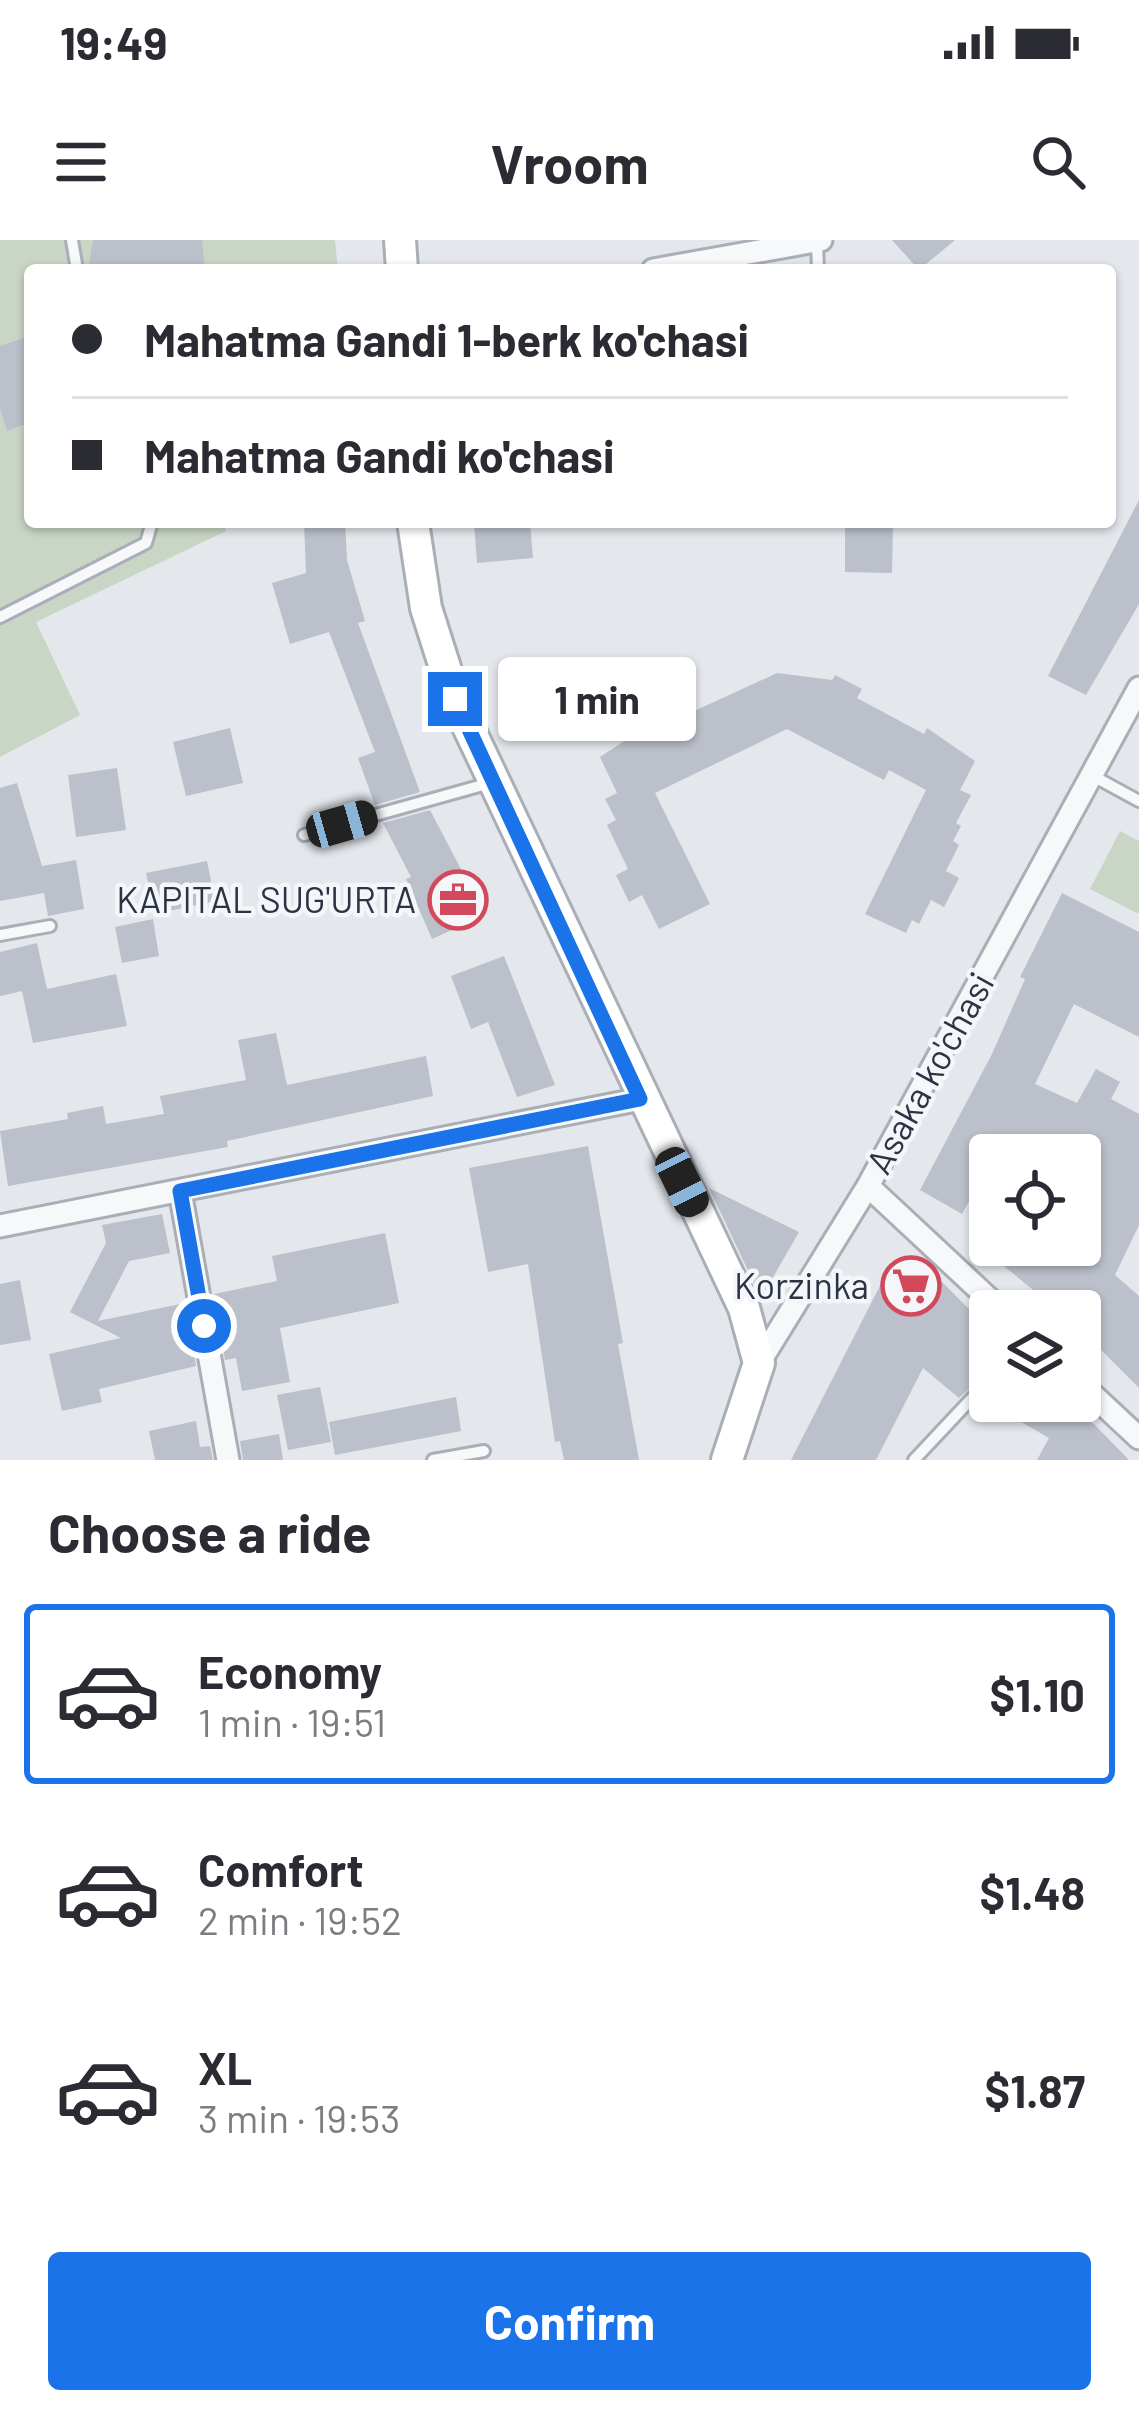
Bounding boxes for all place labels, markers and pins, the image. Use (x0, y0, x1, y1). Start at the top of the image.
office icon: KAPITAL SUG'URTA (427, 869, 489, 931)
place label: KAPITAL SUG'URTA (116, 877, 416, 920)
supermarket icon: Korzinka (880, 1255, 942, 1317)
place label: Korzinka (734, 1263, 869, 1306)

